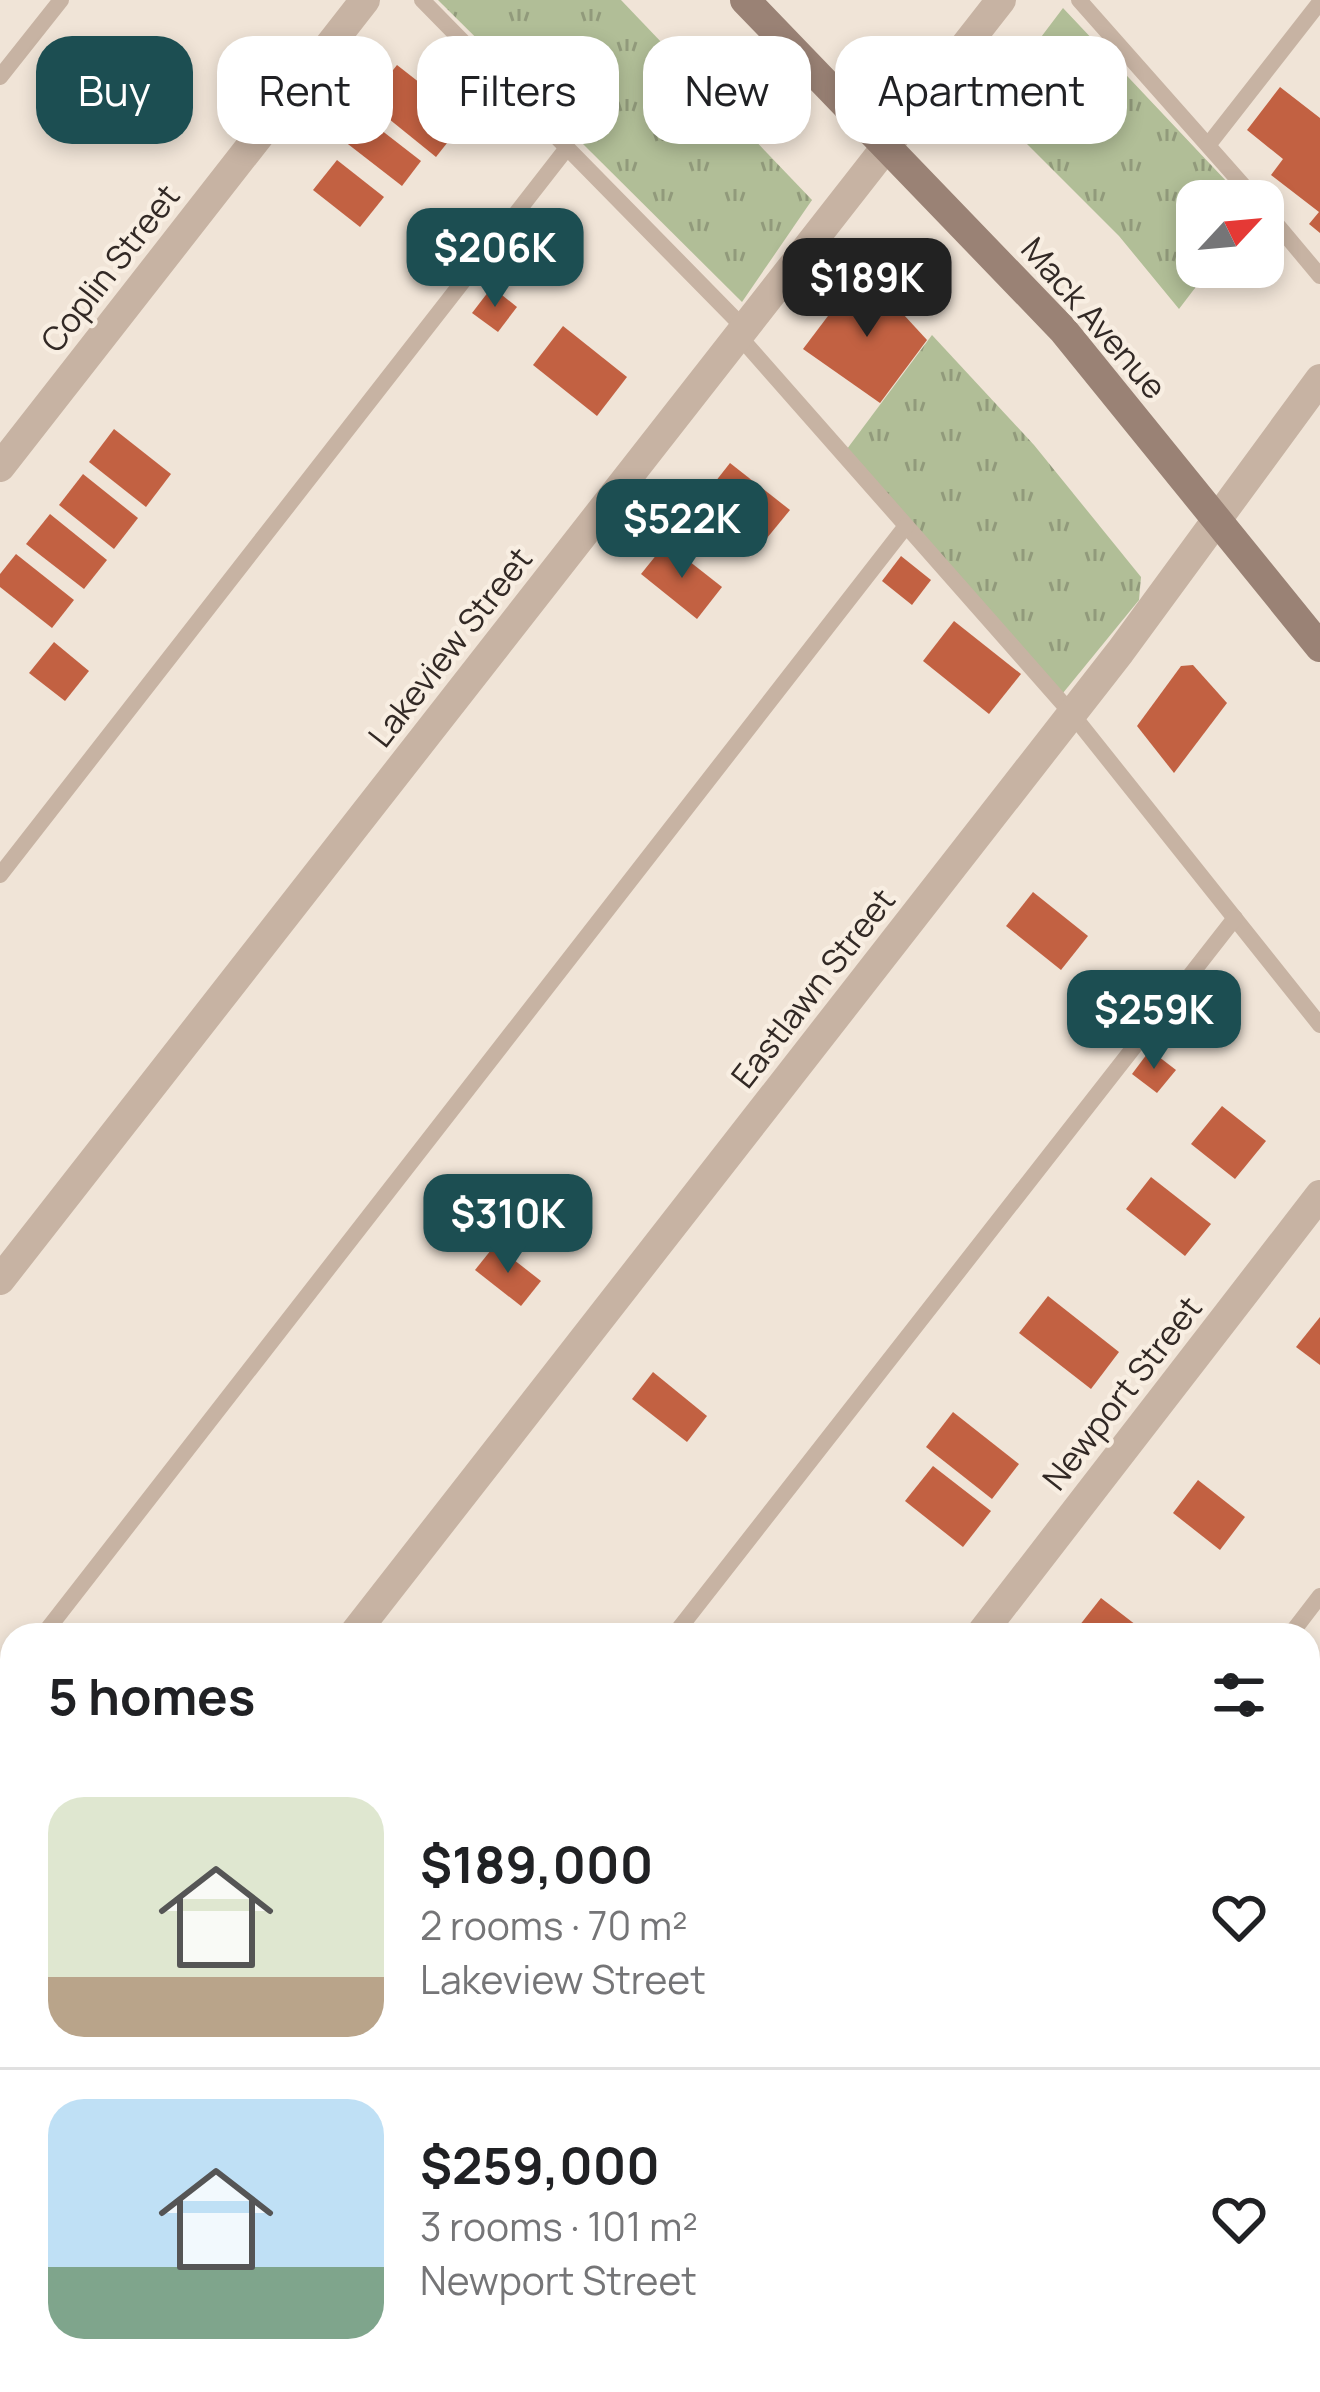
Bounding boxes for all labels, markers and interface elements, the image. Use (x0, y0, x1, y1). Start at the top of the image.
chip: Buy (36, 36, 193, 144)
chip: Rent (217, 36, 393, 144)
chip: Filters (417, 36, 619, 144)
chip: New (643, 36, 811, 144)
chip: Apartment (835, 36, 1127, 144)
street label: Coplin Street (30, 175, 189, 361)
north arrow (1176, 180, 1284, 288)
map controls (1176, 180, 1284, 288)
pin: $206K (411, 208, 579, 310)
text: $206K (434, 220, 556, 274)
street label: Mack Avenue (1012, 227, 1177, 408)
pin: $189K (783, 238, 951, 340)
text: $189K (810, 250, 924, 304)
pin: $522K (598, 479, 766, 581)
text: $522K (623, 491, 741, 545)
street label: Lakeview Street (357, 538, 542, 756)
street label: Eastlawn Street (721, 879, 905, 1097)
pin: $259K (1070, 970, 1238, 1072)
text: $259K (1094, 982, 1214, 1036)
pin: $310K (424, 1174, 592, 1276)
text: $310K (450, 1186, 566, 1240)
street label: Newport Street (1032, 1287, 1211, 1499)
text: 5 homes (48, 1661, 255, 1730)
icon: filters (1206, 1662, 1272, 1728)
text: $189,000 (420, 1829, 653, 1898)
icon: home (144, 1845, 288, 1989)
icon: heart (1206, 1884, 1272, 1950)
text: 2 rooms · 70 m² (420, 1898, 688, 1952)
text: Lakeview Street (420, 1952, 706, 2006)
text: $259,000 (420, 2130, 660, 2199)
icon: home (144, 2147, 288, 2291)
icon: heart (1206, 2186, 1272, 2252)
text: 3 rooms · 101 m² (420, 2199, 698, 2253)
text: Newport Street (420, 2253, 697, 2307)

